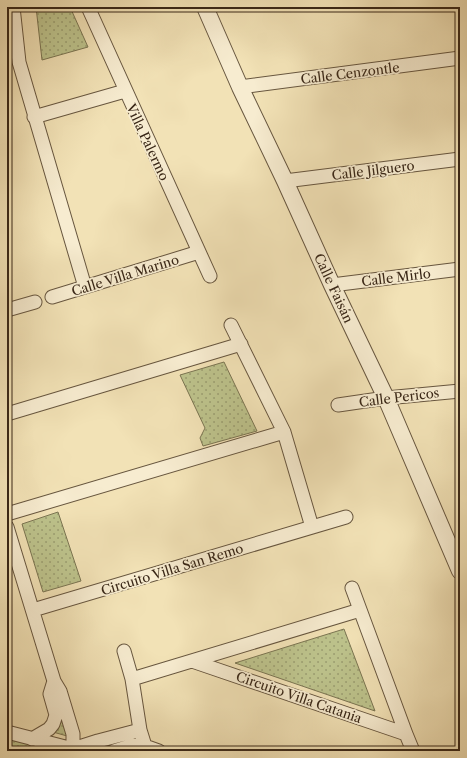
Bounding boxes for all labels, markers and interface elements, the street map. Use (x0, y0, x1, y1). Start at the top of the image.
street label: Calle Cenzontle (300, 59, 400, 87)
street label: Villa Palermo (123, 100, 173, 183)
street label: Calle Jilguero (331, 157, 415, 183)
street label: Calle Villa Marino (69, 251, 181, 299)
street label: Calle Faisán (311, 251, 357, 325)
street label: Calle Mirlo (360, 265, 432, 289)
street label: Calle Pericos (358, 384, 440, 410)
street label: Circuito Villa San Remo (99, 540, 245, 598)
street label: Circuito Villa Catania (234, 668, 364, 726)

